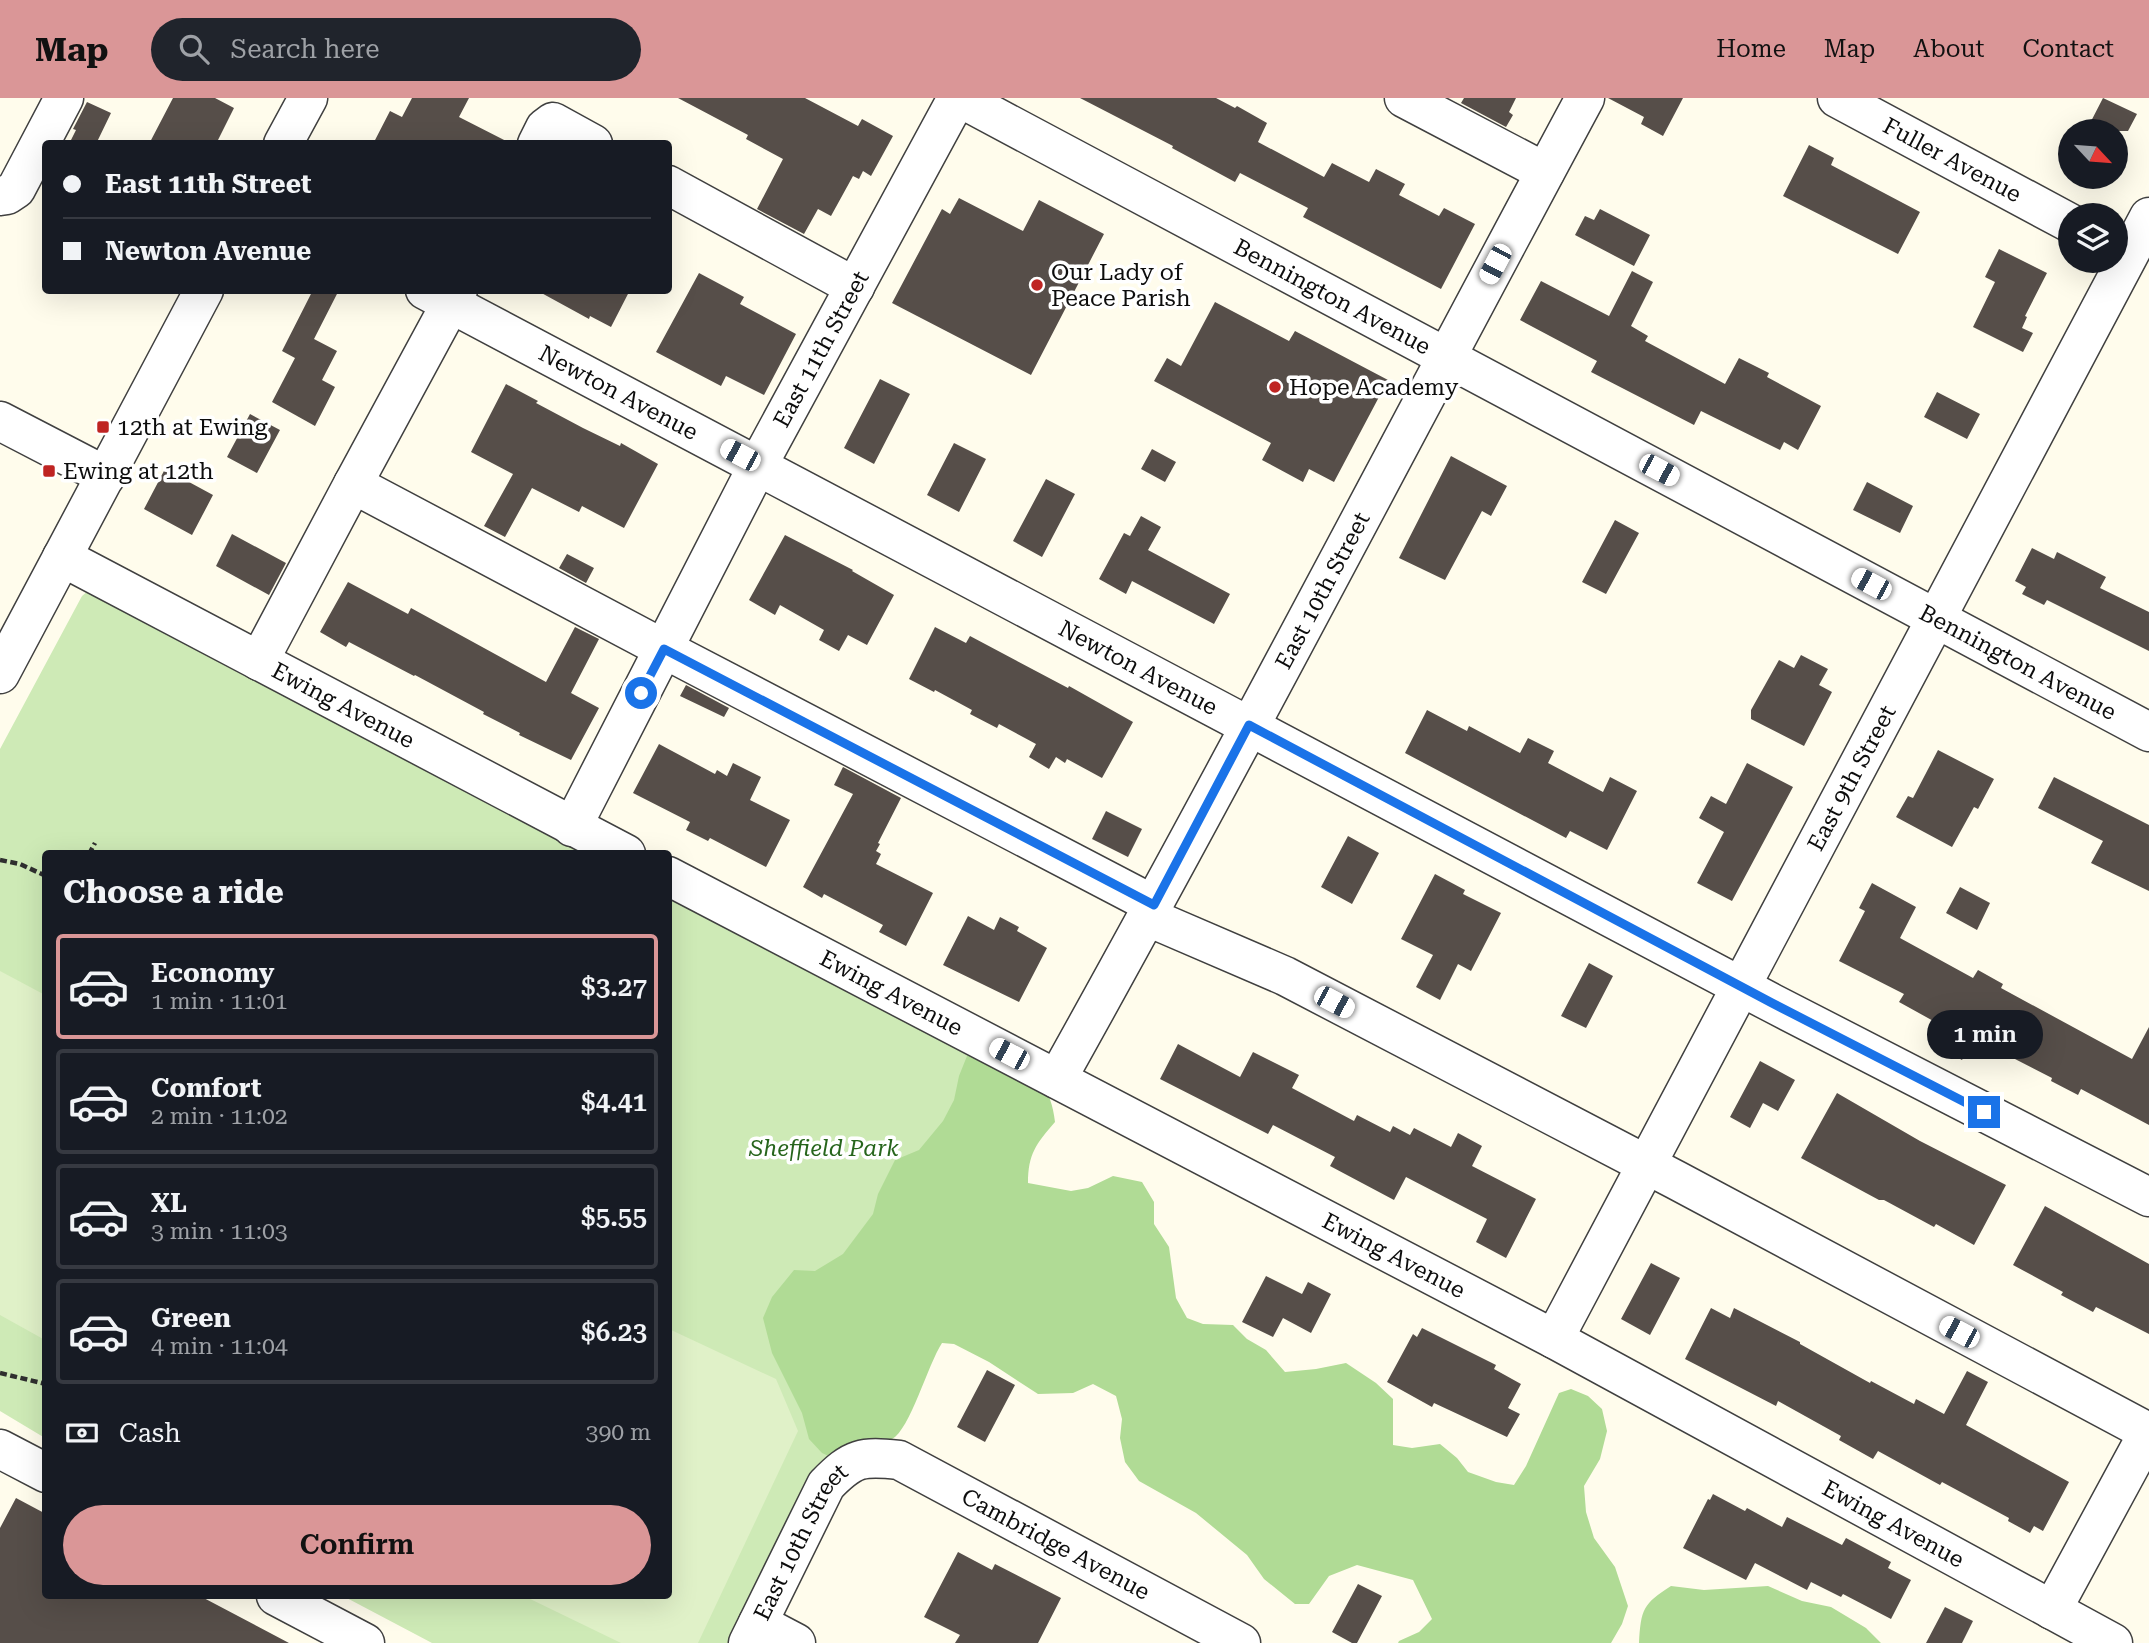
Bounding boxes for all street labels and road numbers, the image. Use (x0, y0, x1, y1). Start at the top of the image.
street label: Fuller Avenue (1878, 112, 2026, 208)
street label: Bennington Avenue (1229, 234, 1435, 360)
street label: East 11th Street (768, 266, 875, 432)
street label: Newton Avenue (534, 340, 702, 446)
street label: East 10th Street (1270, 507, 1376, 674)
street label: Bennington Avenue (1915, 599, 2121, 726)
street label: Newton Avenue (1054, 615, 1222, 721)
street label: Ewing Avenue (267, 657, 419, 754)
street label: East 9th Street (1802, 700, 1902, 856)
street label: Ewing Avenue (815, 945, 967, 1042)
street label: Ewing Avenue (1318, 1207, 1470, 1304)
street label: East 10th Street (748, 1458, 853, 1625)
street label: Ewing Avenue (1818, 1475, 1969, 1573)
street label: Cambridge Avenue (957, 1483, 1154, 1606)

